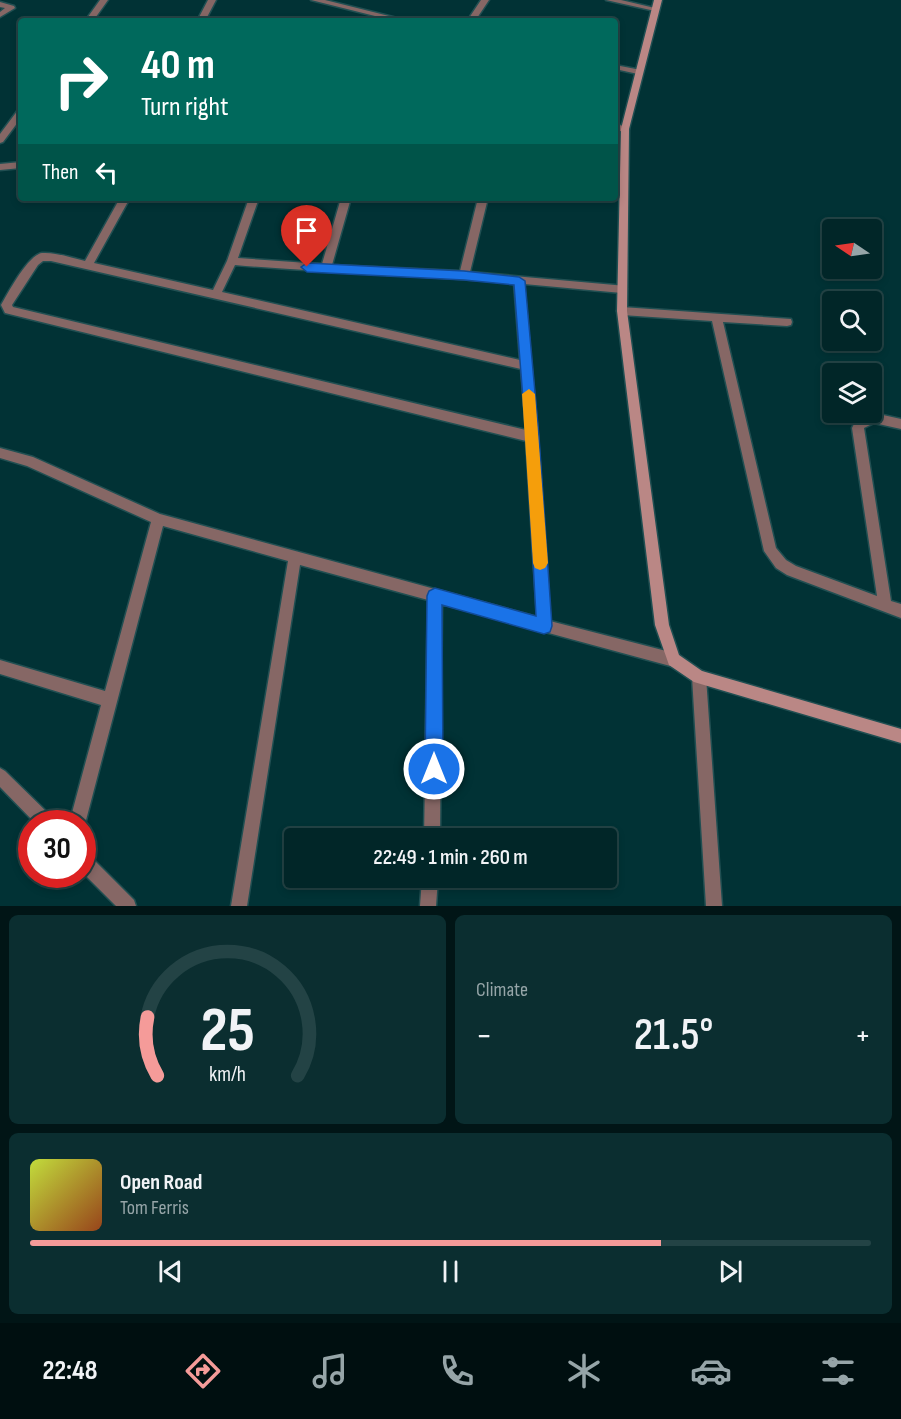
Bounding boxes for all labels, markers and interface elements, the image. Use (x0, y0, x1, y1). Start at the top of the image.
text: 40 m (141, 40, 215, 91)
icon: right (42, 42, 120, 120)
text: Turn right (141, 91, 228, 123)
icon: left (90, 156, 123, 189)
text: Then (42, 159, 78, 186)
pin (281, 205, 332, 267)
icon: arrive (290, 214, 323, 247)
north arrow (822, 219, 882, 279)
map controls (822, 219, 882, 423)
button: search (822, 291, 882, 351)
button: layers (822, 363, 882, 423)
position arrow (402, 737, 466, 801)
speed limit sign: 30 (18, 810, 96, 888)
text: 22:49 · 1 min · 260 m (373, 844, 528, 871)
text: Climate (476, 978, 528, 1002)
text: 25 (200, 994, 255, 1069)
text: 21.5° (634, 1008, 713, 1063)
text: − (476, 1016, 492, 1056)
text: + (855, 1016, 871, 1056)
text: km/h (209, 1063, 246, 1088)
text: Open Road (120, 1169, 202, 1196)
text: Tom Ferris (120, 1196, 189, 1220)
icon: previous (154, 1255, 187, 1288)
icon: pause (434, 1255, 467, 1288)
icon: next (714, 1255, 747, 1288)
icon: directions (182, 1350, 224, 1392)
icon: music (309, 1350, 351, 1392)
icon: phone (436, 1350, 478, 1392)
icon: climate (563, 1350, 605, 1392)
icon: car (690, 1350, 732, 1392)
icon: filters (817, 1350, 859, 1392)
text: 22:48 (42, 1355, 97, 1387)

